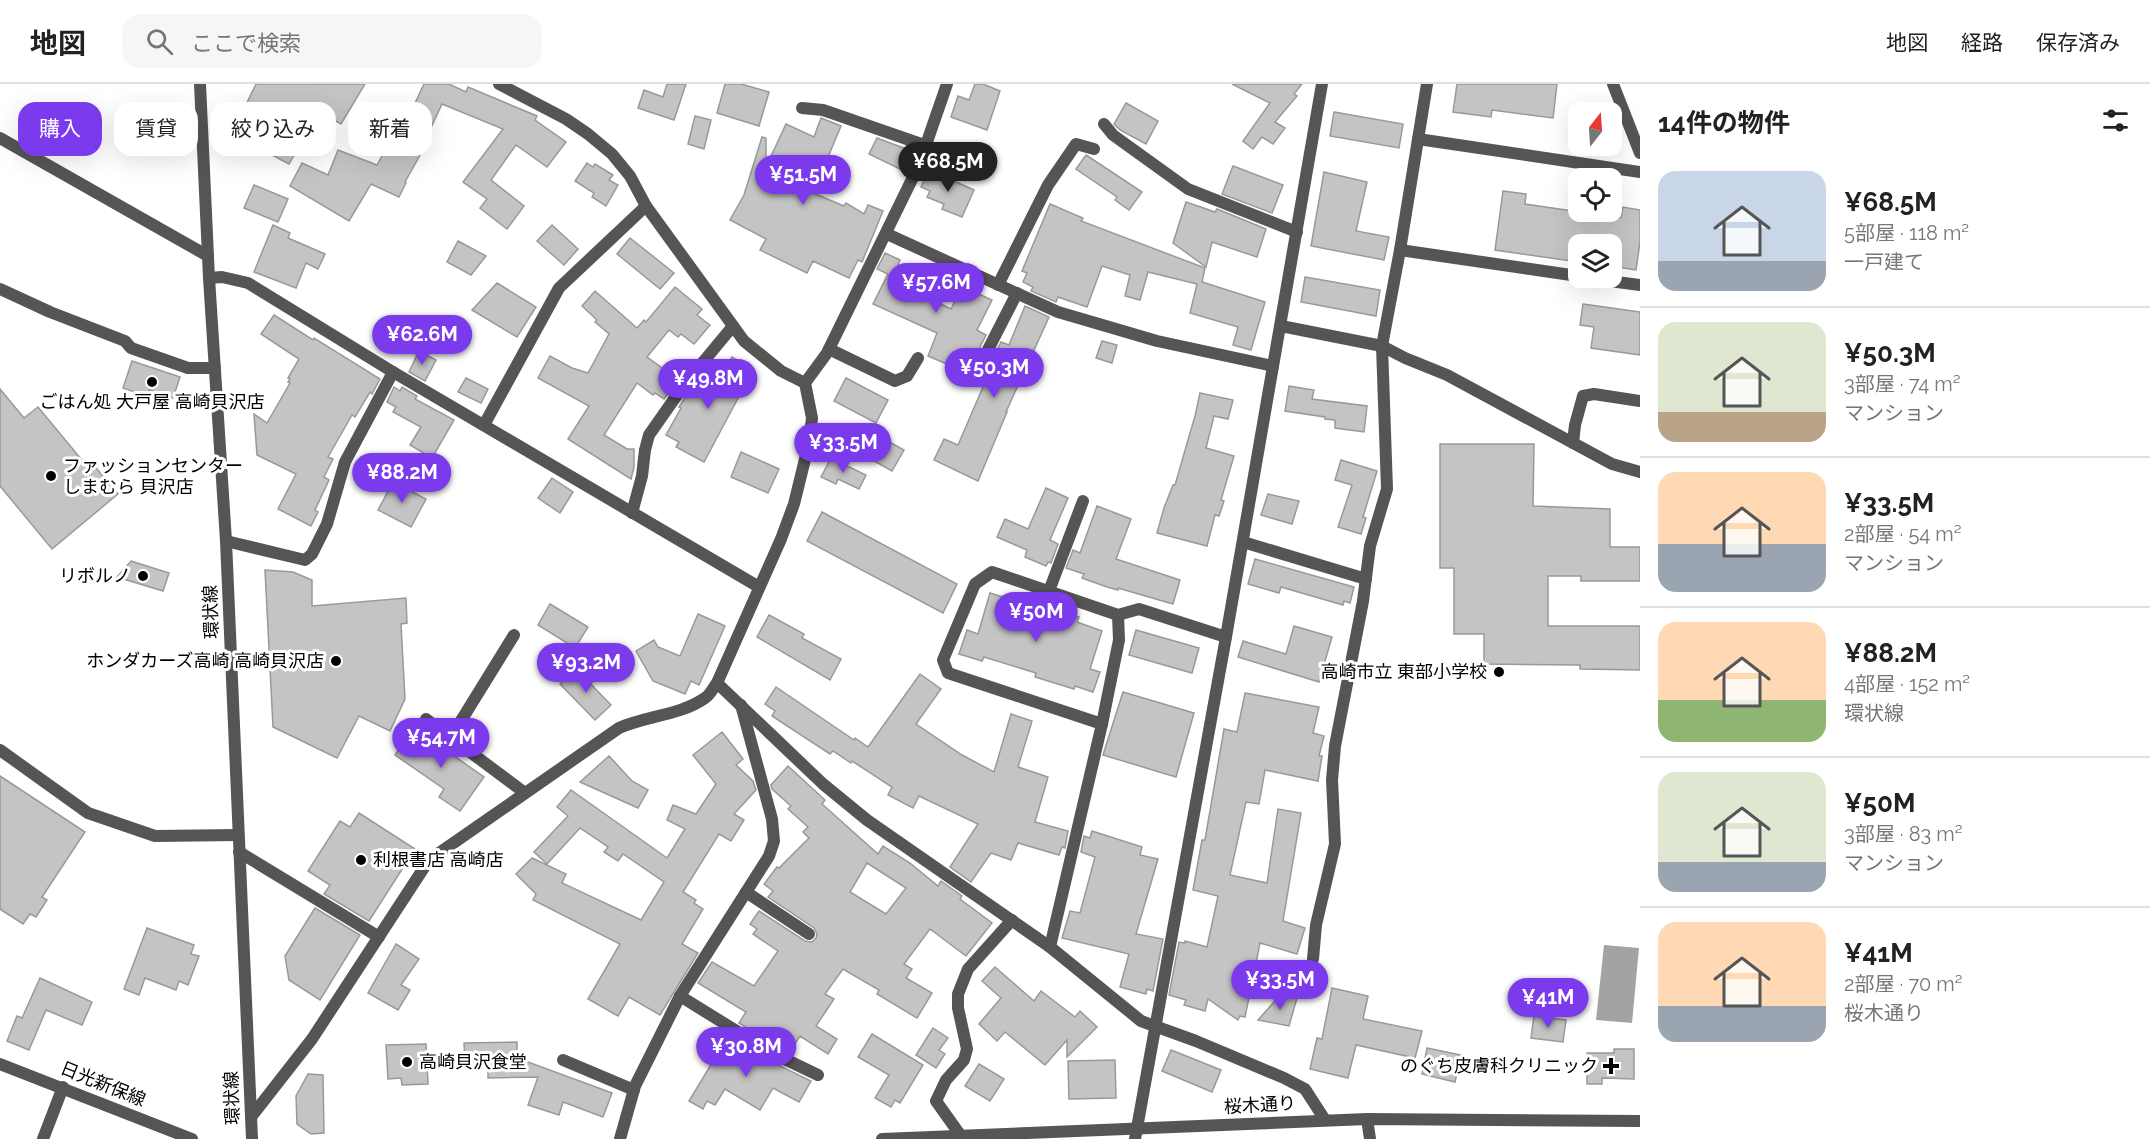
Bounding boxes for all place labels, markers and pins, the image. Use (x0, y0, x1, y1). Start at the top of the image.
pin: ¥68.5M (899, 142, 997, 193)
pin: ¥51.5M (754, 155, 852, 206)
pin: ¥57.6M (887, 263, 985, 314)
pin: ¥62.6M (373, 315, 471, 366)
pin: ¥50.3M (945, 348, 1043, 399)
pin: ¥49.8M (659, 359, 757, 410)
marker: ごはん処 大戸屋 高崎貝沢店 (145, 375, 159, 389)
place label: ごはん処 大戸屋 高崎貝沢店 (39, 391, 265, 412)
pin: ¥33.5M (794, 423, 892, 474)
pin: ¥88.2M (353, 453, 451, 504)
place label: ファッションセンター しまむら 貝沢店 (63, 455, 243, 497)
marker: ファッションセンター しまむら 貝沢店 (44, 469, 58, 483)
place label: リボルノ (59, 565, 131, 586)
marker: リボルノ (136, 569, 150, 583)
pin: ¥50M (1000, 592, 1072, 643)
pin: ¥93.2M (537, 643, 635, 694)
place label: ホンダカーズ高崎 高崎貝沢店 (86, 650, 324, 671)
marker: ホンダカーズ高崎 高崎貝沢店 (329, 654, 343, 668)
place label: 高崎市立 東部小学校 (1320, 661, 1487, 682)
marker: 高崎市立 東部小学校 (1492, 665, 1506, 679)
pin: ¥54.7M (392, 718, 490, 769)
place label: 利根書店 高崎店 (373, 849, 504, 870)
marker: 利根書店 高崎店 (354, 853, 368, 867)
pin: ¥33.5M (1231, 960, 1329, 1011)
pin: ¥41M (1512, 978, 1584, 1029)
pin: ¥30.8M (697, 1027, 795, 1078)
place label: 高崎貝沢食堂 (419, 1051, 527, 1072)
marker: 高崎貝沢食堂 (400, 1055, 414, 1069)
place label: のぐち皮膚科クリニック (1400, 1055, 1598, 1076)
marker: のぐち皮膚科クリニック (1602, 1057, 1620, 1075)

